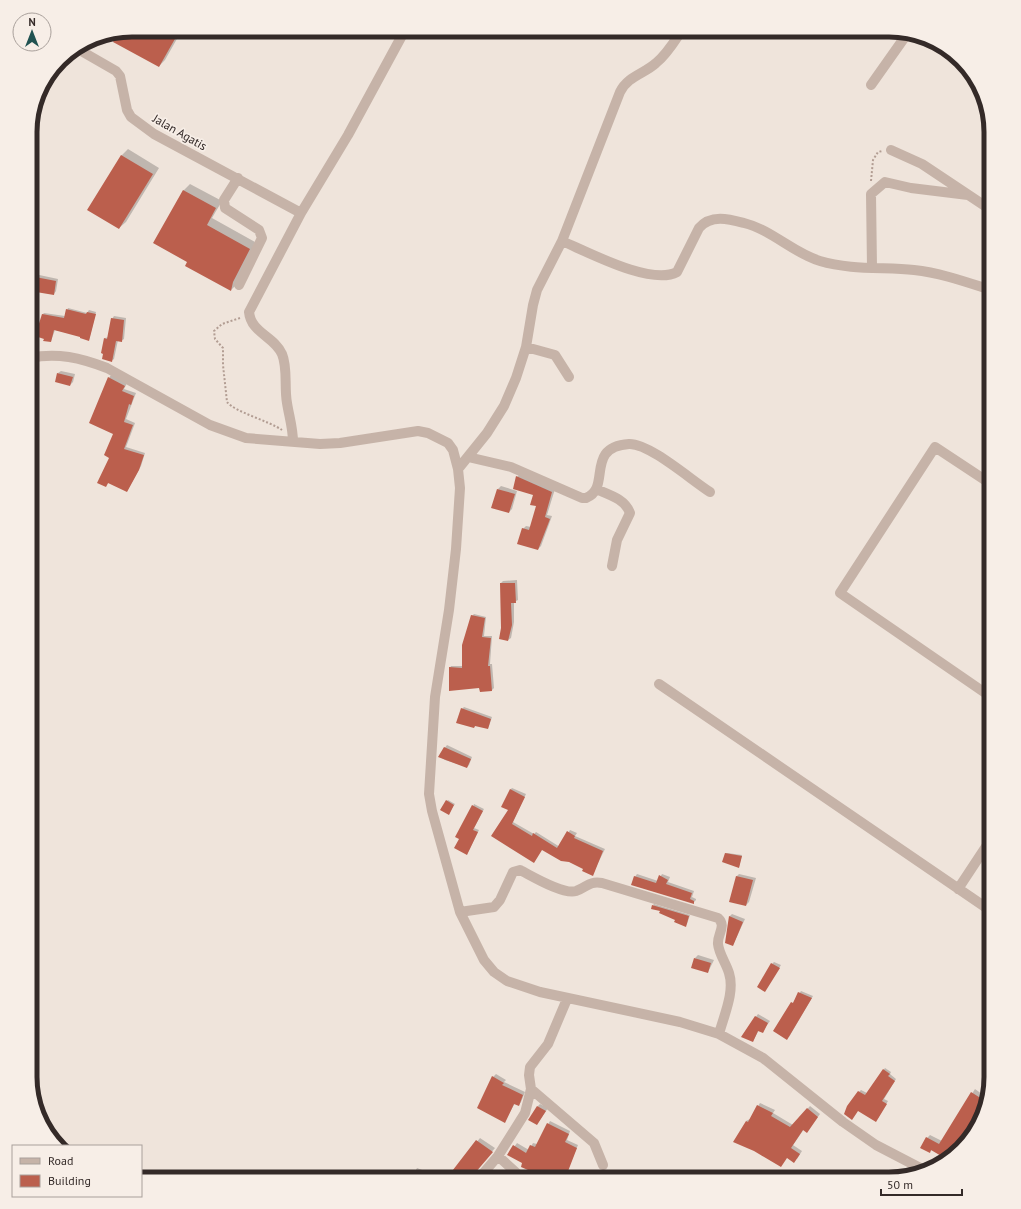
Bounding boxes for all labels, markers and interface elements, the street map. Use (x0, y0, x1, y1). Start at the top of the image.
north arrow (12, 12, 52, 52)
text: N (28, 15, 36, 29)
street label: Jalan Agatis (149, 110, 210, 153)
legend (12, 1145, 142, 1197)
text: Road (48, 1153, 73, 1168)
scale bar (881, 1171, 962, 1197)
text: Building (48, 1173, 91, 1188)
text: 50 m (887, 1177, 913, 1192)

